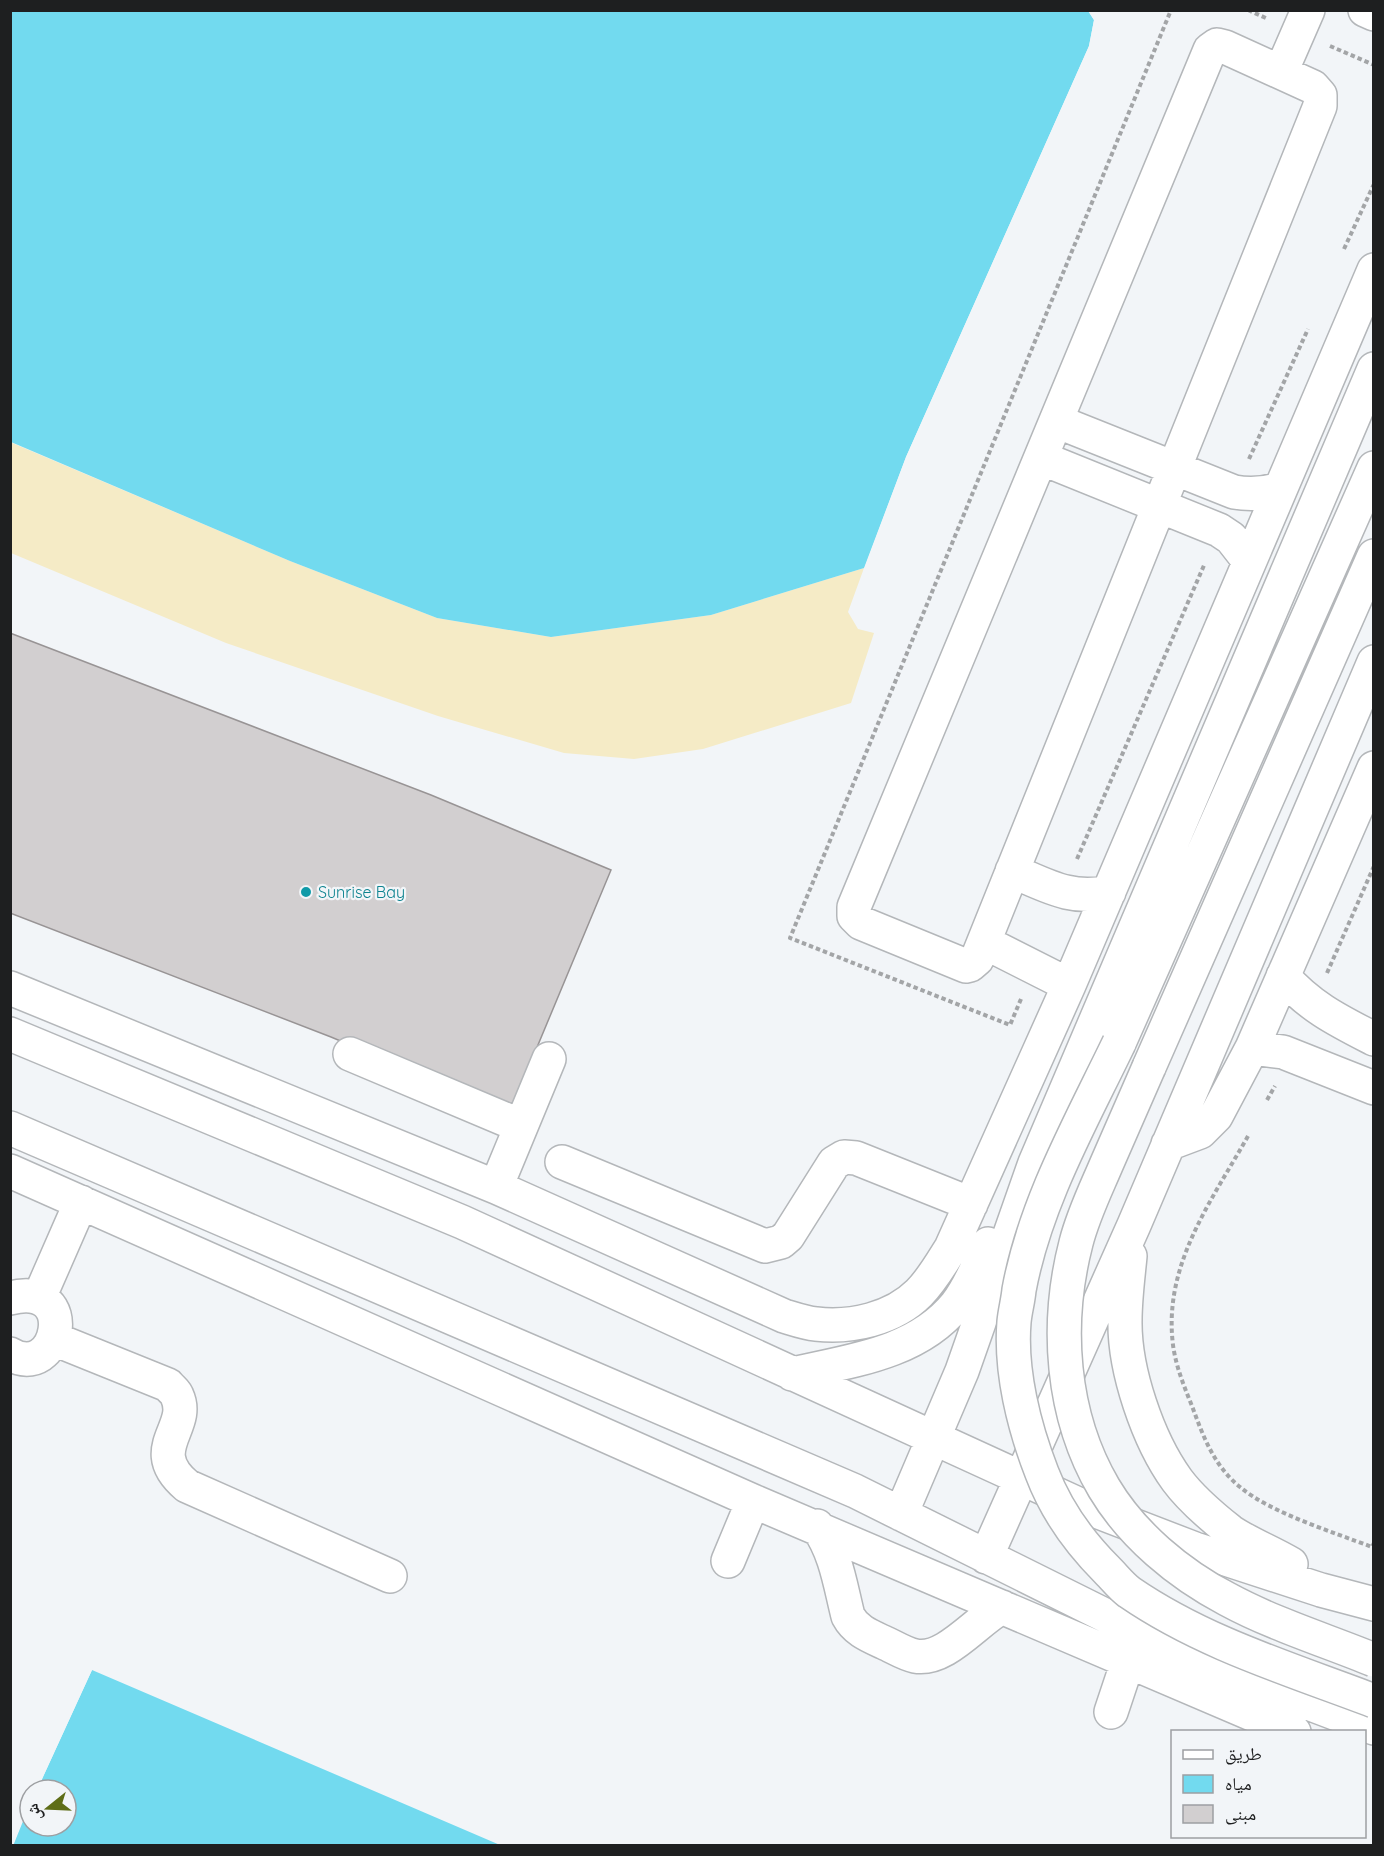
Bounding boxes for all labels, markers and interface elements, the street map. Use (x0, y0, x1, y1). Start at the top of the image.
place label: Sunrise Bay (318, 882, 405, 902)
marker: Sunrise Bay (299, 885, 313, 899)
legend (1171, 1730, 1366, 1838)
text: طريق (1225, 1742, 1262, 1765)
text: مياه (1225, 1772, 1252, 1795)
north arrow (18, 1778, 78, 1838)
text: ش (22, 1801, 46, 1824)
text: مبنى (1225, 1802, 1256, 1825)

